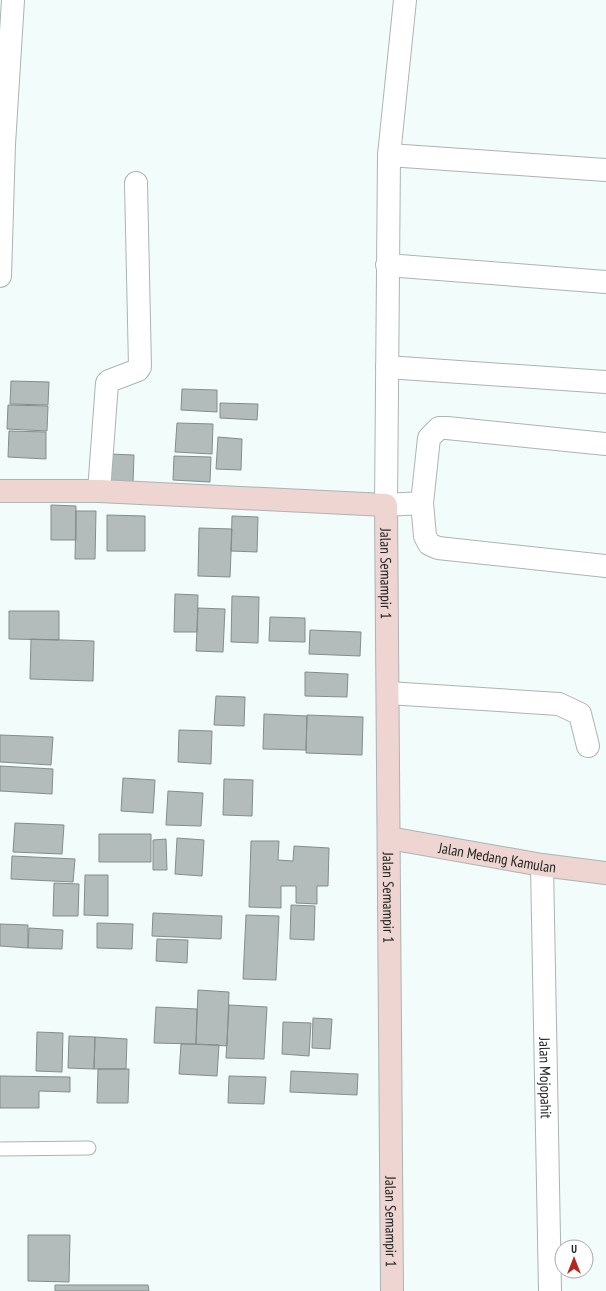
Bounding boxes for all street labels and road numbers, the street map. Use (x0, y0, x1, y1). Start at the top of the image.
street label: Jalan Semampir 1 (377, 527, 396, 619)
street label: Jalan Medang Kamulan (436, 837, 557, 876)
street label: Jalan Semampir 1 (379, 851, 399, 943)
street label: Jalan Mojopahit (536, 1036, 556, 1119)
street label: Jalan Semampir 1 (382, 1175, 401, 1267)

